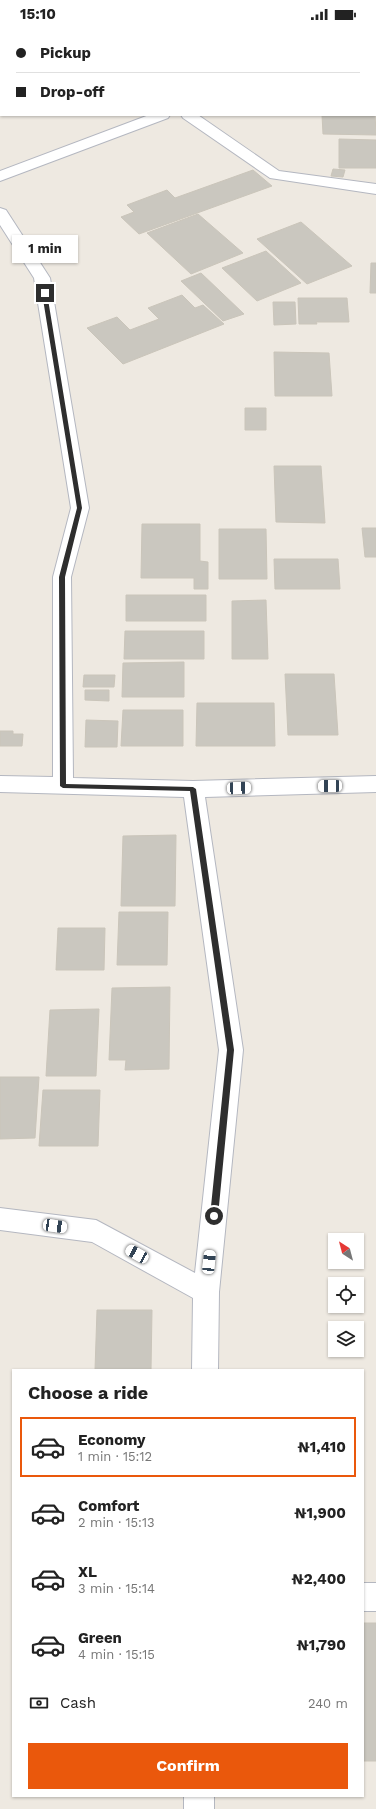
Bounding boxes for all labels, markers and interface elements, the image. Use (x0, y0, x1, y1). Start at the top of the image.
text: 15:10 (20, 5, 56, 23)
text: Pickup (40, 44, 91, 62)
text: Drop-off (40, 83, 105, 101)
callout: 1 min (12, 235, 78, 263)
text: 1 min (28, 241, 62, 256)
route end (36, 284, 54, 302)
car (318, 780, 342, 792)
car (227, 782, 251, 794)
route start (205, 1207, 223, 1225)
car (42, 1218, 68, 1234)
north arrow (328, 1233, 364, 1269)
map controls (328, 1233, 364, 1357)
car (124, 1243, 150, 1265)
car (202, 1249, 216, 1275)
button: locate (328, 1277, 364, 1313)
button: layers (328, 1321, 364, 1357)
text: Choose a ride (28, 1382, 148, 1403)
icon: car (30, 1429, 66, 1465)
text: Economy (78, 1431, 145, 1449)
text: ₦1,410 (297, 1438, 346, 1456)
text: 1 min · 15:12 (78, 1449, 152, 1464)
icon: car (30, 1495, 66, 1531)
text: Comfort (78, 1497, 139, 1515)
text: ₦1,900 (294, 1504, 346, 1522)
text: 2 min · 15:13 (78, 1515, 155, 1530)
icon: car (30, 1561, 66, 1597)
text: XL (78, 1563, 97, 1581)
text: ₦2,400 (291, 1570, 346, 1588)
text: 3 min · 15:14 (78, 1581, 155, 1596)
icon: car (30, 1627, 66, 1663)
text: Green (78, 1629, 122, 1647)
text: ₦1,790 (297, 1636, 346, 1654)
text: 4 min · 15:15 (78, 1647, 155, 1662)
icon: cash (28, 1692, 50, 1714)
text: Cash (60, 1694, 96, 1712)
text: 240 m (308, 1696, 348, 1711)
button: Confirm (28, 1743, 348, 1789)

